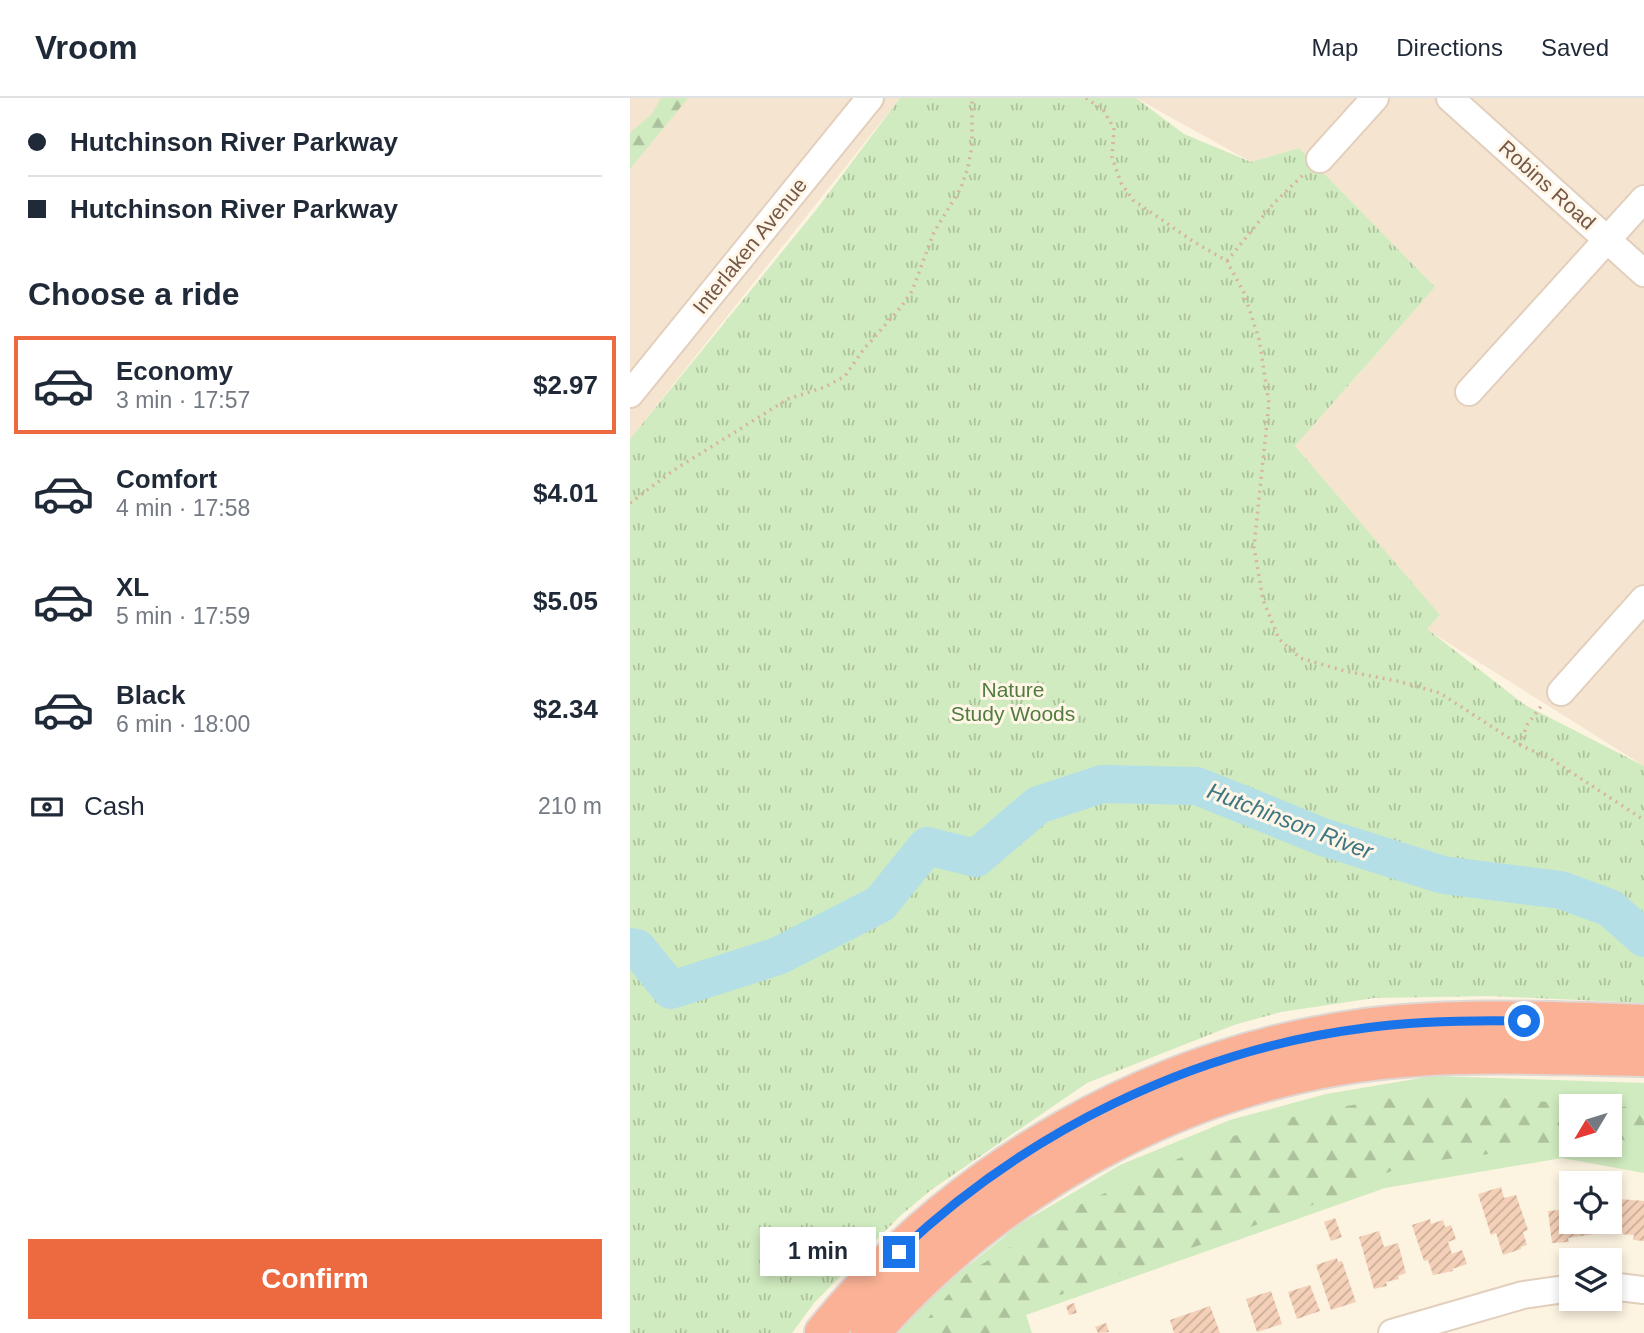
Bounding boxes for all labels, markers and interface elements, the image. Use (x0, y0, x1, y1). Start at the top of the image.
text: Vroom (35, 29, 138, 66)
text: Map (1312, 34, 1358, 61)
text: Directions (1396, 34, 1503, 61)
text: Saved (1541, 34, 1609, 61)
text: Hutchinson River Parkway (70, 127, 398, 157)
street label: Robins Road (1495, 135, 1600, 234)
street label: Interlaken Avenue (688, 173, 811, 318)
text: Hutchinson River Parkway (70, 194, 398, 224)
text: Choose a ride (28, 276, 240, 312)
icon: car (32, 354, 95, 417)
text: Economy (116, 356, 233, 386)
text: $2.97 (533, 370, 598, 400)
text: 3 min · 17:57 (116, 387, 250, 413)
icon: car (32, 462, 95, 525)
text: Comfort (116, 464, 217, 494)
text: $4.01 (533, 478, 598, 508)
text: 4 min · 17:58 (116, 495, 250, 521)
icon: car (32, 570, 95, 633)
text: XL (116, 572, 149, 602)
text: $5.05 (533, 586, 598, 616)
text: 5 min · 17:59 (116, 603, 250, 629)
icon: car (32, 678, 95, 741)
park label: Nature Study Woods (951, 678, 1075, 725)
text: Black (116, 680, 185, 710)
text: $2.34 (533, 694, 598, 724)
text: 6 min · 18:00 (116, 711, 250, 737)
water label: Hutchinson River (1204, 777, 1378, 865)
icon: cash (28, 788, 66, 826)
text: Cash (84, 791, 145, 821)
text: 210 m (538, 793, 602, 819)
route start (1508, 1005, 1540, 1037)
north arrow (1559, 1094, 1622, 1157)
map controls (1559, 1094, 1622, 1311)
button: locate (1559, 1171, 1622, 1234)
callout: 1 min (759, 1228, 874, 1276)
route end (883, 1236, 915, 1268)
text: 1 min (788, 1238, 848, 1264)
button: Confirm (28, 1239, 602, 1319)
button: layers (1559, 1248, 1622, 1311)

